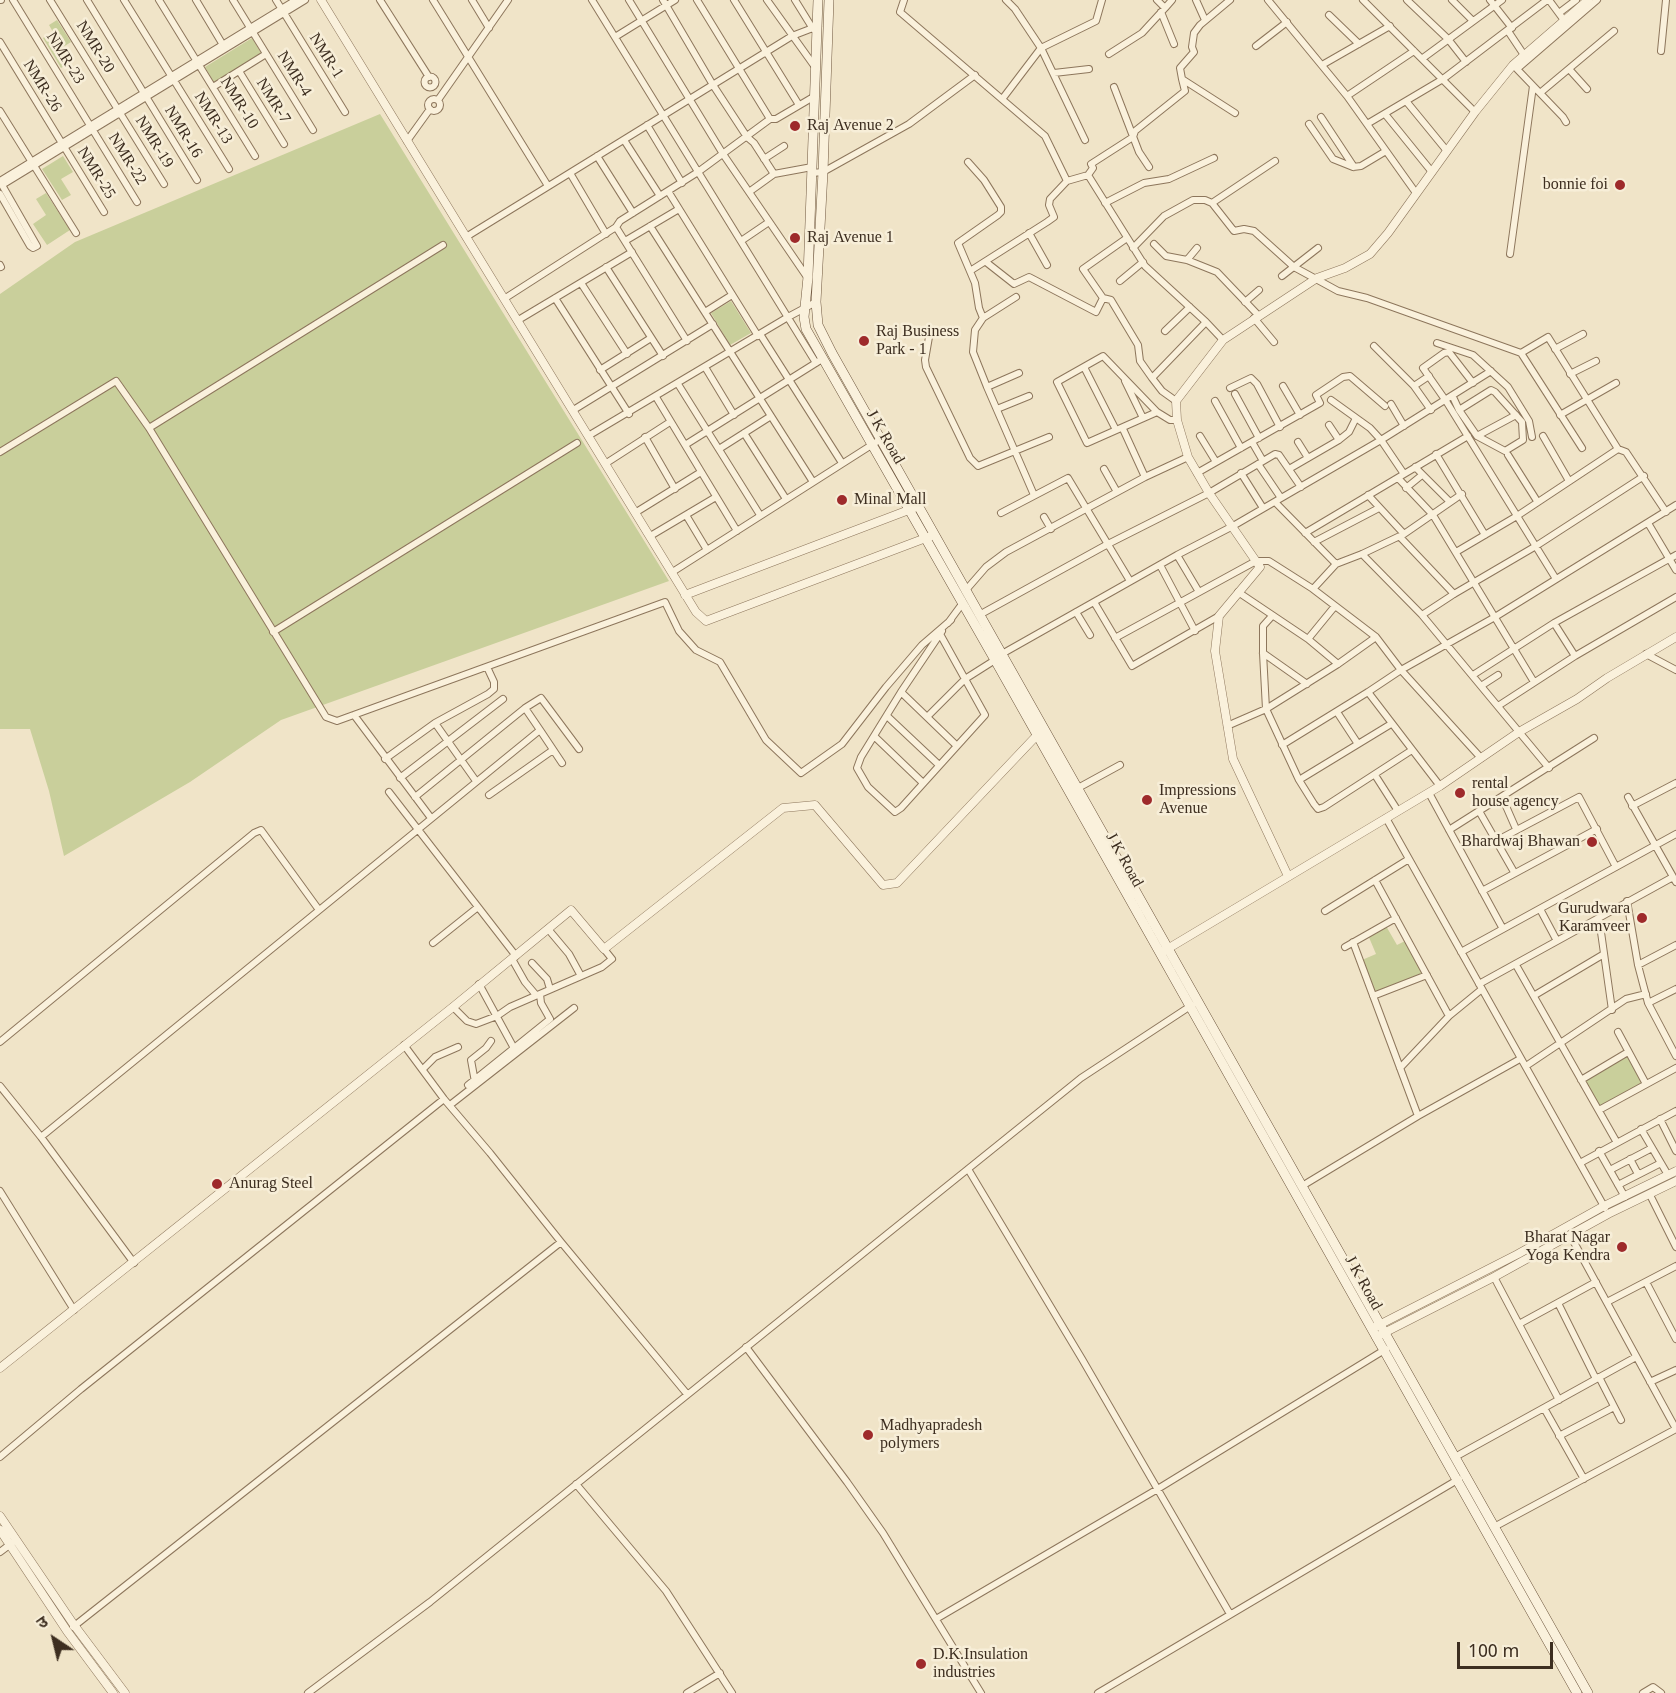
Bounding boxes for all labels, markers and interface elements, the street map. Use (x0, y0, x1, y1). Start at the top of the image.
street label: NMR-20 (71, 17, 119, 77)
street label: NMR-23 (41, 28, 89, 88)
street label: NMR-1 (304, 29, 348, 83)
street label: NMR-4 (272, 47, 316, 101)
street label: NMR-26 (18, 56, 66, 116)
street label: NMR-10 (215, 73, 263, 133)
street label: NMR-7 (251, 74, 295, 128)
street label: NMR-13 (189, 88, 237, 148)
street label: NMR-16 (159, 101, 207, 163)
street label: NMR-19 (130, 112, 178, 172)
place label: Raj Avenue 2 (807, 116, 903, 136)
marker: Raj Avenue 2 (788, 119, 802, 133)
street label: NMR-22 (103, 129, 151, 189)
street label: NMR-25 (72, 143, 120, 203)
place label: bonnie foi (1532, 175, 1608, 195)
marker: bonnie foi (1613, 178, 1627, 192)
place label: Raj Avenue 1 (807, 228, 903, 248)
marker: Raj Avenue 1 (788, 231, 802, 245)
place label: Raj Business Park - 1 (876, 322, 970, 360)
marker: Raj Business Park - 1 (857, 334, 871, 348)
street label: J K Road (861, 406, 909, 468)
place label: Minal Mall (854, 490, 932, 510)
marker: Minal Mall (835, 493, 849, 507)
place label: rental house agency (1472, 774, 1576, 812)
place label: Impressions Avenue (1159, 781, 1251, 819)
marker: rental house agency (1453, 786, 1467, 800)
marker: Impressions Avenue (1140, 793, 1154, 807)
street label: J K Road (1101, 829, 1147, 891)
place label: Bhardwaj Bhawan (1444, 832, 1580, 852)
marker: Bhardwaj Bhawan (1585, 835, 1599, 849)
place label: Gurudwara Karamveer (1545, 899, 1630, 937)
marker: Gurudwara Karamveer (1635, 911, 1649, 925)
place label: Anurag Steel (229, 1174, 325, 1194)
marker: Anurag Steel (210, 1177, 224, 1191)
place label: Bharat Nagar Yoga Kendra (1509, 1228, 1610, 1266)
marker: Bharat Nagar Yoga Kendra (1615, 1240, 1629, 1254)
street label: J K Road (1340, 1252, 1386, 1314)
place label: Madhyapradesh polymers (880, 1416, 1002, 1454)
marker: Madhyapradesh polymers (861, 1428, 875, 1442)
north arrow (24, 1609, 84, 1669)
text: उ (34, 1613, 53, 1635)
scale bar (1460, 1630, 1556, 1668)
text: 100 m (1468, 1641, 1519, 1664)
place label: D.K.Insulation industries (933, 1645, 1039, 1683)
marker: D.K.Insulation industries (914, 1657, 928, 1671)

